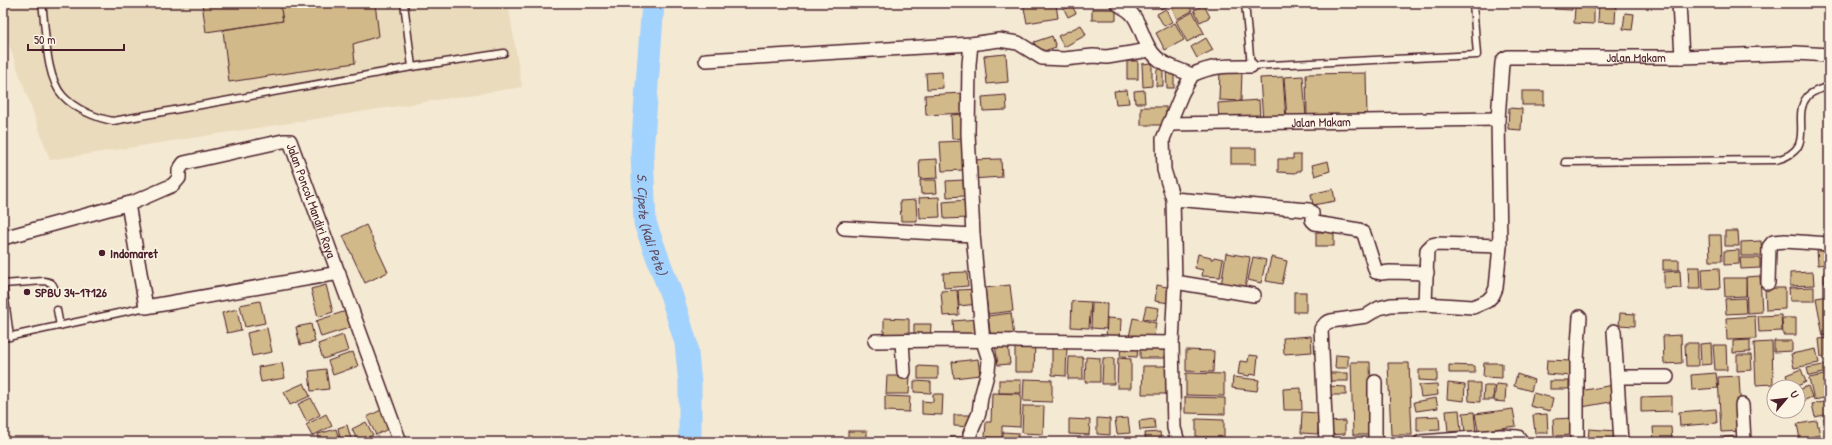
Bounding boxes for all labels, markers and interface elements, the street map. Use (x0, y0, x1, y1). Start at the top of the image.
scale bar (28, 26, 124, 52)
text: 50 m (34, 31, 55, 48)
street label: Jalan Makam (1606, 48, 1666, 66)
street label: Jalan Makam (1291, 112, 1351, 131)
street label: Jalan Poncol Mandiri Raya (283, 141, 341, 260)
water label: S. Cipete (Kali Pete) (633, 173, 673, 278)
place label: Indomaret (110, 244, 158, 262)
marker: Indomaret (97, 248, 107, 258)
place label: SPBU 34-17126 (35, 283, 108, 301)
marker: SPBU 34-17126 (22, 287, 32, 297)
north arrow (1766, 379, 1806, 419)
text: U (1787, 388, 1802, 400)

